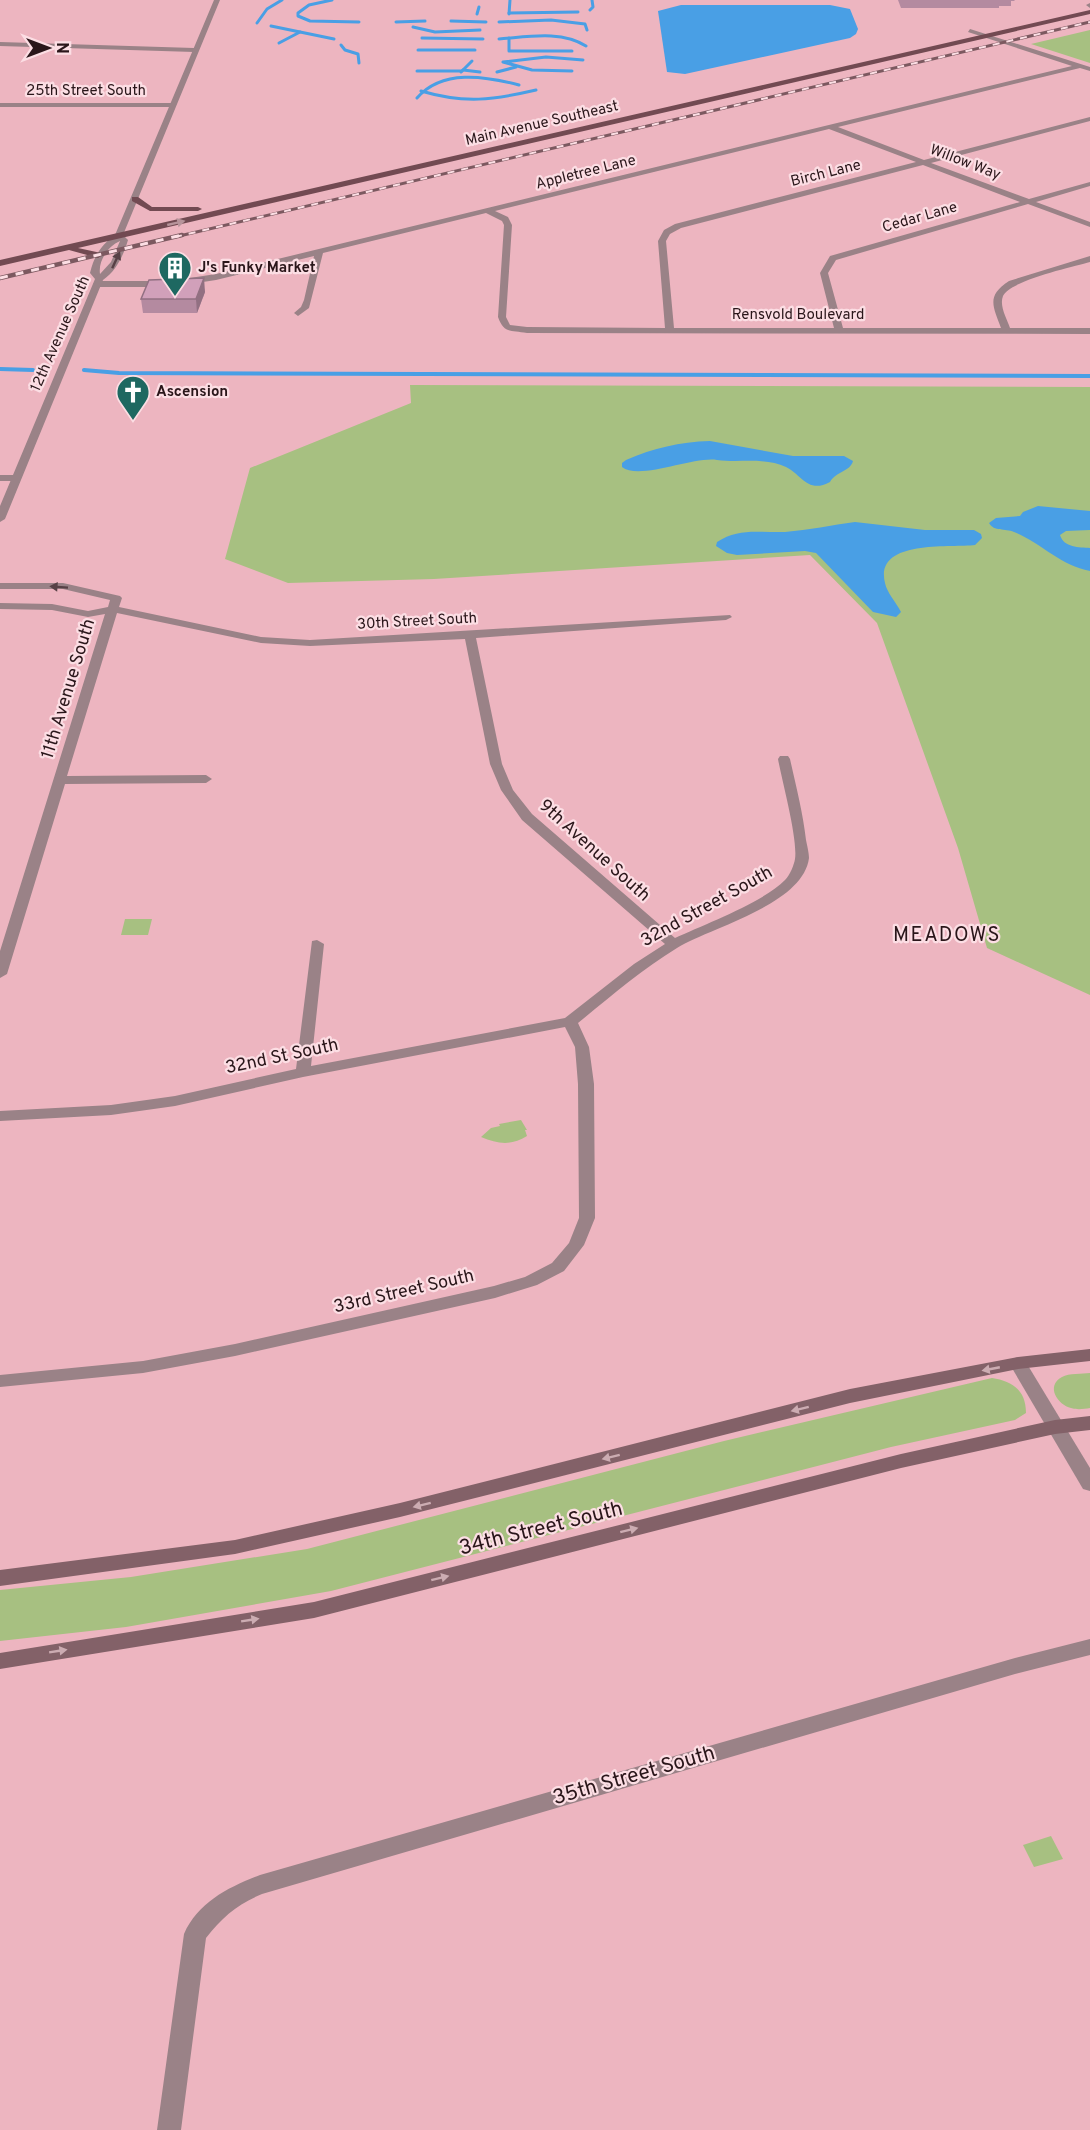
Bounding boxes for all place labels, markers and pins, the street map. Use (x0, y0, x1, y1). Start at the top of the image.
building icon: J's Funky Market (157, 250, 193, 297)
place label: J's Funky Market (198, 259, 316, 278)
church icon: Ascension (115, 374, 151, 421)
place label: Ascension (156, 383, 228, 402)

